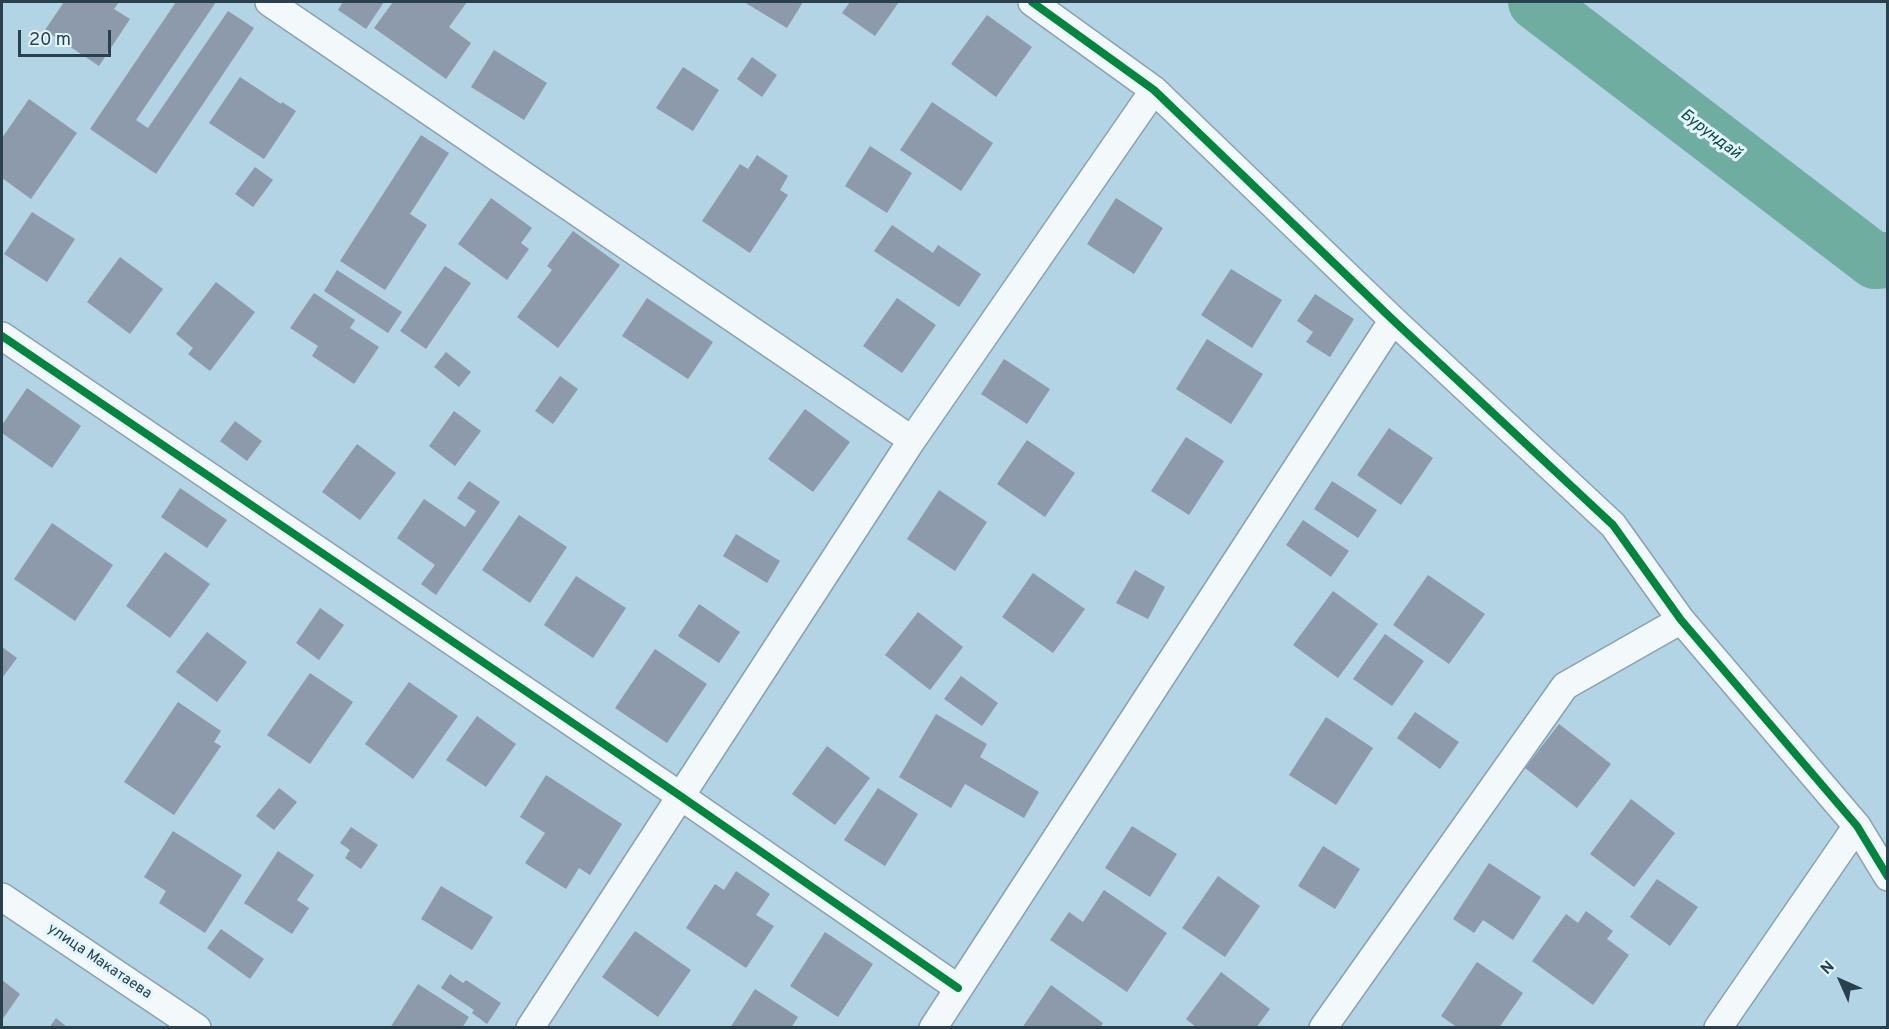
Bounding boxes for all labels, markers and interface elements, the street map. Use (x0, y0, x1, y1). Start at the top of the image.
scale bar (21, 18, 114, 56)
text: 20 m (29, 29, 71, 52)
water label: Бурундай (1676, 106, 1744, 164)
street label: улица Макатаева (43, 920, 155, 1004)
north arrow (1811, 951, 1871, 1011)
text: N (1817, 957, 1839, 979)

